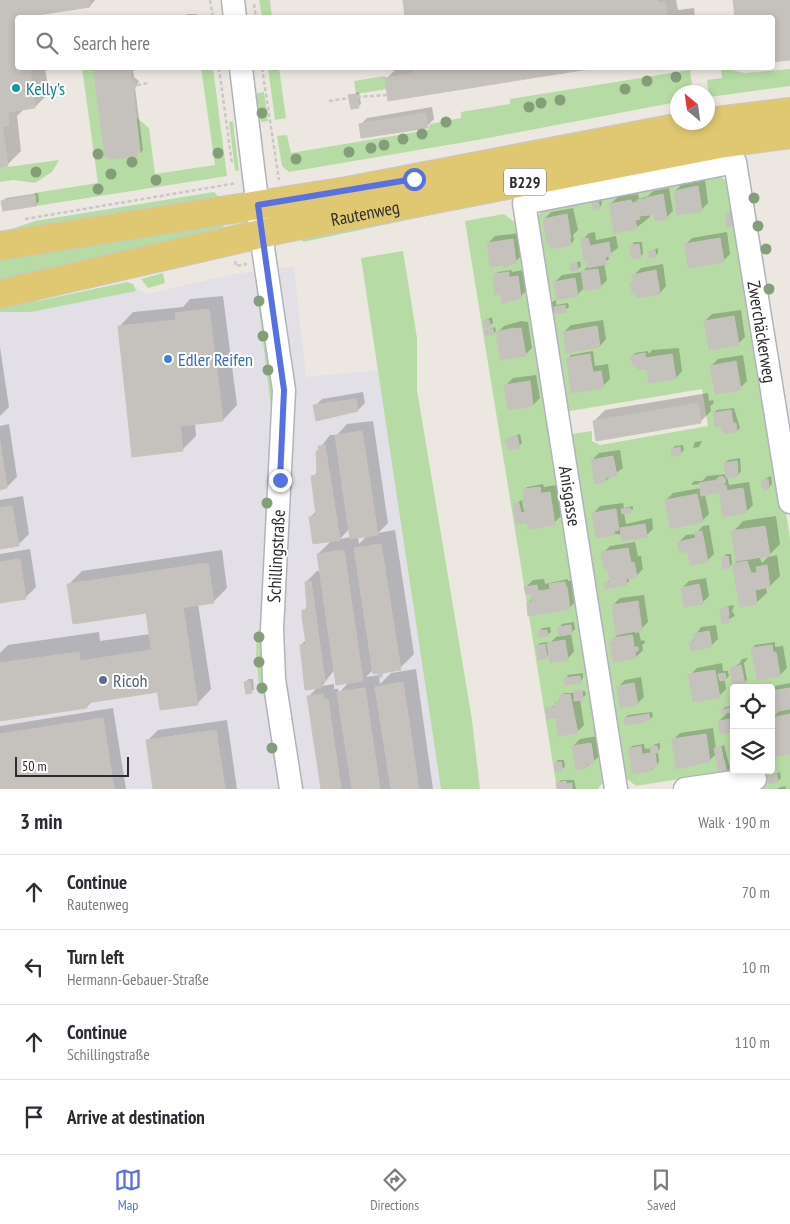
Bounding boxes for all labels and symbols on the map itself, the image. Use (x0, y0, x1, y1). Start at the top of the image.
place label: Kelly's (26, 77, 65, 100)
marker: Kelly's (10, 82, 22, 94)
north arrow (670, 85, 715, 130)
route start (403, 168, 426, 191)
road number: B229 (504, 168, 546, 196)
street label: Rautenweg (329, 195, 401, 231)
street label: Zwerchäckerweg (743, 279, 782, 384)
place label: Edler Reifen (178, 348, 253, 371)
marker: Edler Reifen (162, 353, 174, 365)
street label: Anisgasse (554, 464, 586, 528)
route end (269, 469, 292, 492)
street label: Schillingstraße (262, 509, 290, 603)
place label: Ricoh (113, 669, 147, 692)
marker: Ricoh (97, 674, 109, 686)
scale bar (15, 754, 129, 777)

